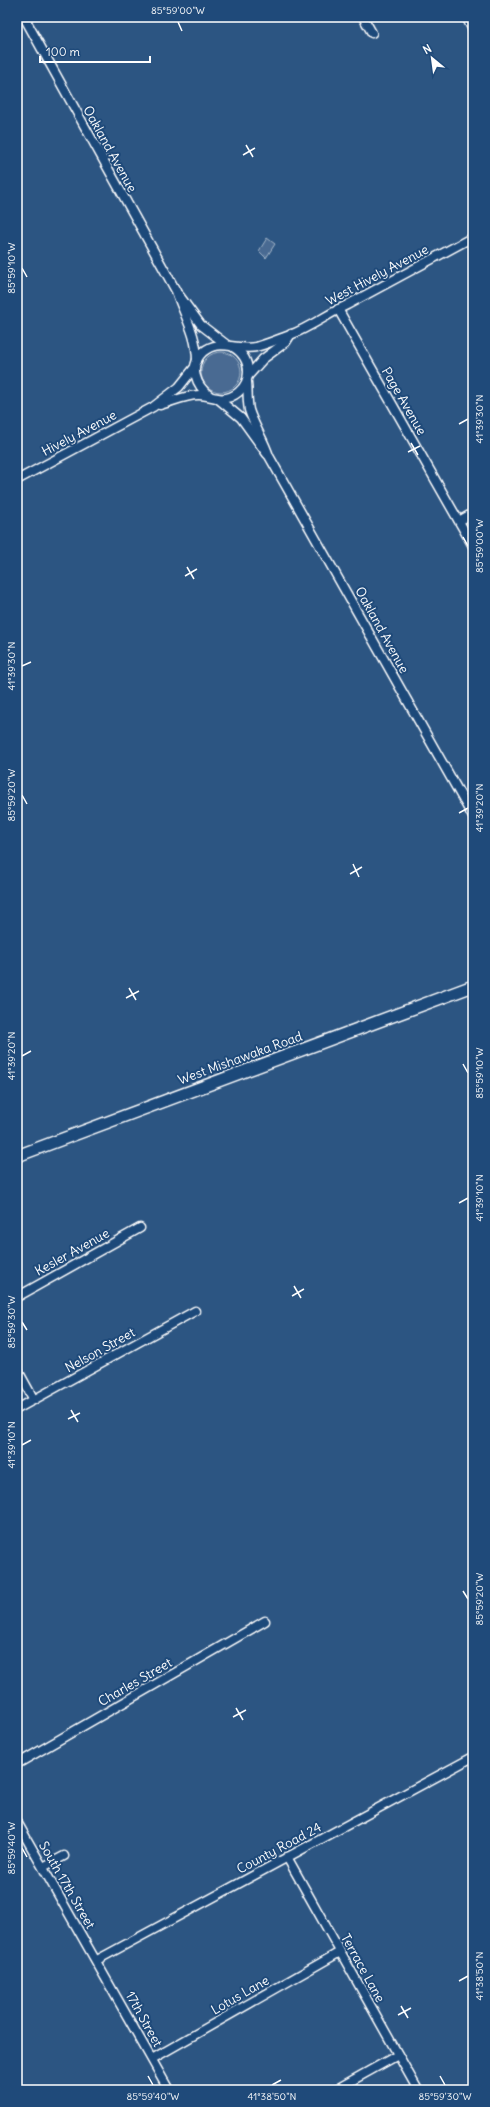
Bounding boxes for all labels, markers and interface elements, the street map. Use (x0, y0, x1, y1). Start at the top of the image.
text: 85°59'00"W (151, 4, 205, 17)
scale bar (40, 38, 150, 64)
north arrow (412, 38, 452, 78)
text: N (420, 41, 434, 57)
text: 100 m (46, 44, 80, 59)
street label: Oakland Avenue (79, 103, 141, 195)
street label: West Hively Avenue (323, 241, 431, 309)
text: 85°59'10"W (5, 242, 18, 294)
street label: Page Avenue (378, 364, 430, 438)
text: 41°39'30"N (473, 395, 486, 443)
street label: Hively Avenue (39, 406, 119, 460)
text: 85°59'00"W (473, 519, 486, 573)
street label: Oakland Avenue (351, 584, 413, 676)
text: 41°39'30"N (5, 642, 18, 690)
text: 85°59'20"W (5, 769, 18, 821)
text: 41°39'20"N (473, 784, 486, 832)
street label: West Mishawaka Road (175, 1027, 305, 1088)
text: 41°39'20"N (5, 1032, 18, 1080)
text: 85°59'10"W (473, 1047, 486, 1099)
text: 41°39'10"N (473, 1174, 486, 1222)
street label: Kesler Avenue (32, 1225, 112, 1279)
text: 85°59'30"W (5, 1295, 18, 1349)
street label: Nelson Street (62, 1324, 138, 1376)
text: 41°39'10"N (5, 1421, 18, 1469)
text: 85°59'20"W (473, 1573, 486, 1625)
street label: Charles Street (95, 1654, 175, 1710)
street label: County Road 24 (234, 1819, 324, 1877)
text: 85°59'40"W (5, 1822, 18, 1874)
street label: South 17th Street (35, 1838, 99, 1932)
street label: Terrace Lane (337, 1931, 389, 2005)
text: 41°38'50"N (473, 1952, 486, 2001)
street label: Lotus Lane (208, 1972, 272, 2018)
street label: 17th Street (122, 1988, 167, 2050)
text: 85°59'40"W (127, 2090, 179, 2103)
text: 41°38'50"N (248, 2090, 297, 2103)
text: 85°59'30"W (418, 2090, 472, 2103)

